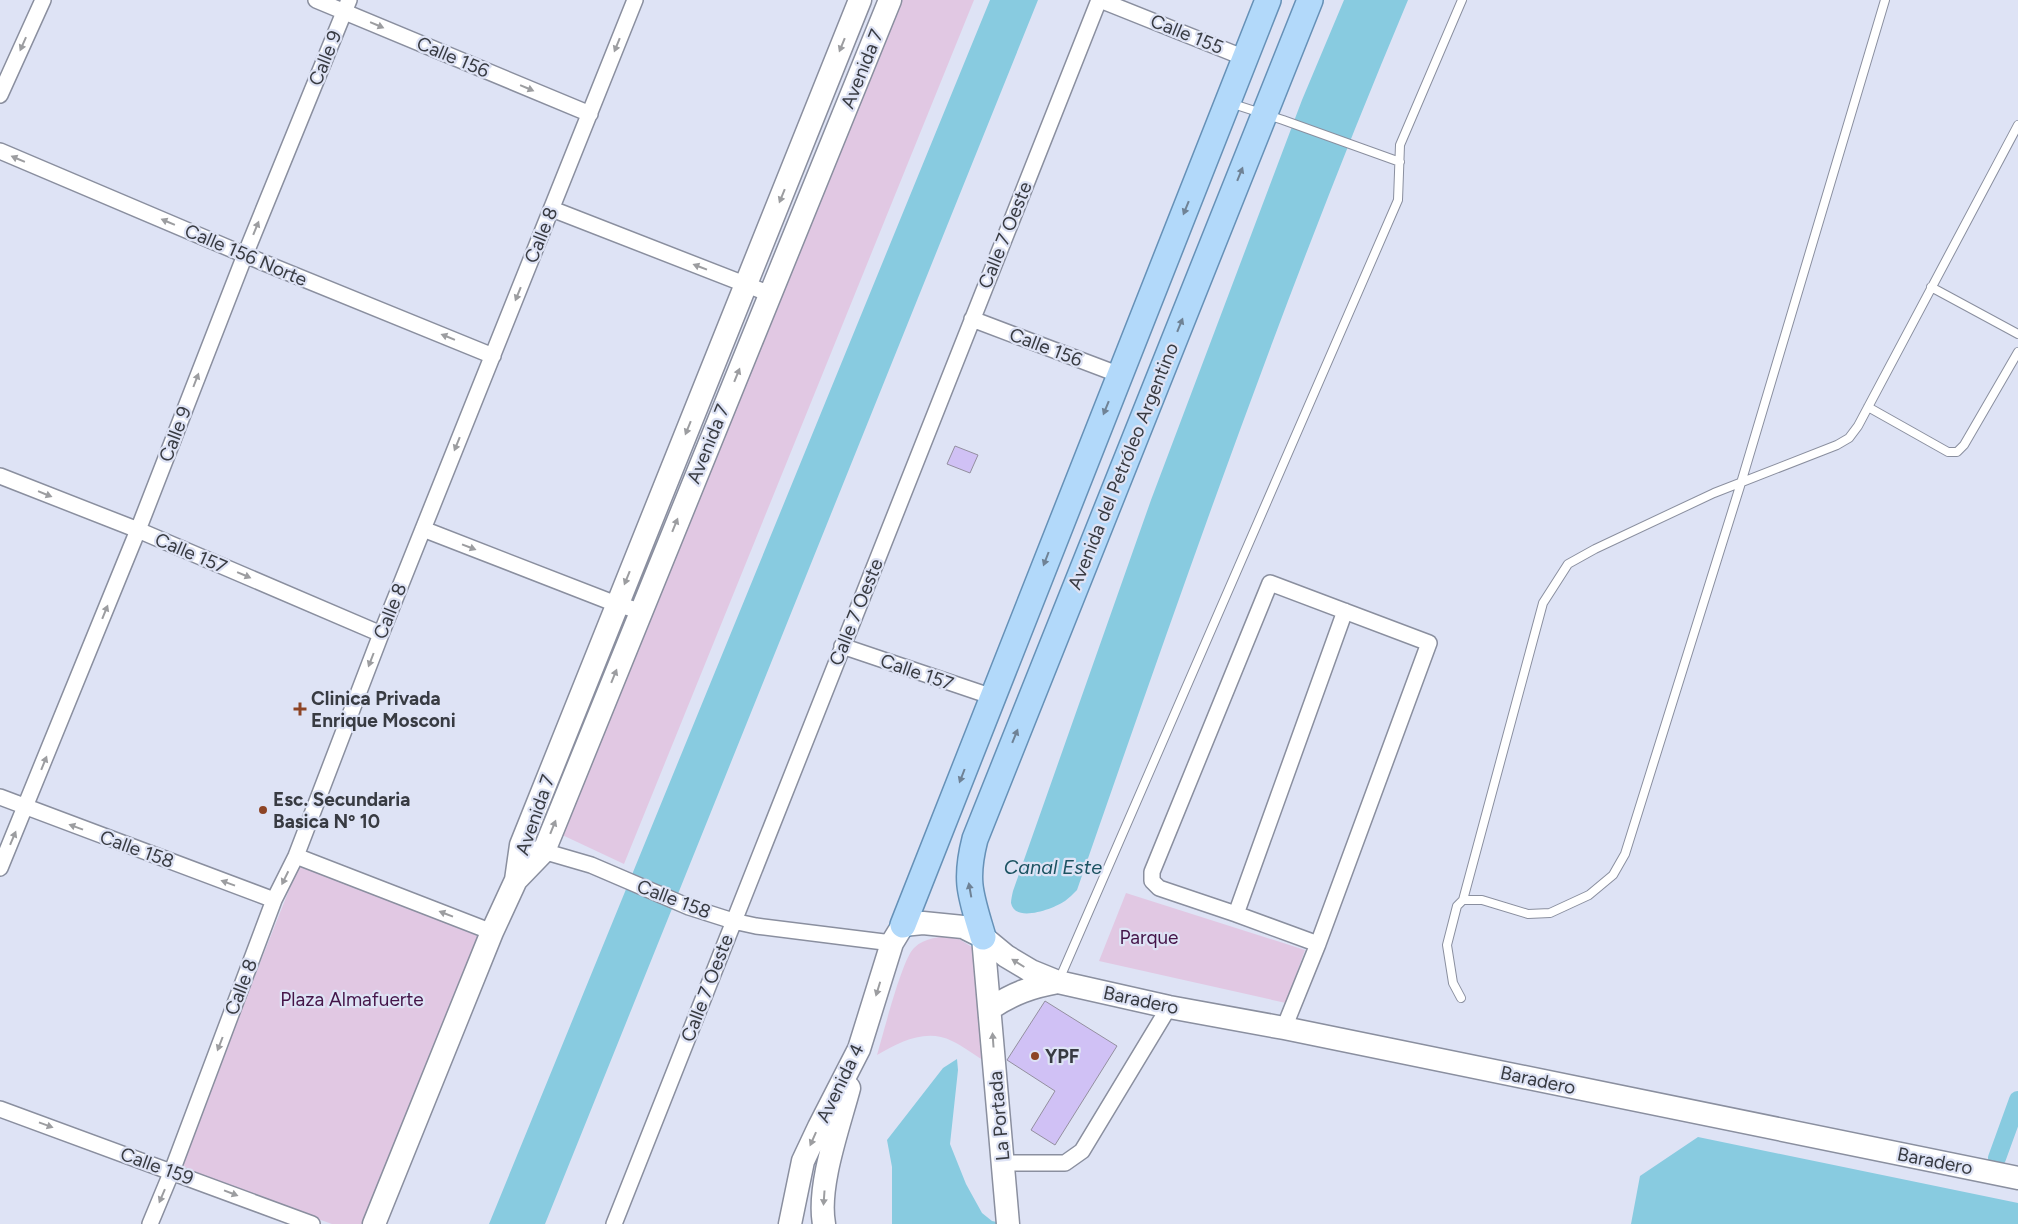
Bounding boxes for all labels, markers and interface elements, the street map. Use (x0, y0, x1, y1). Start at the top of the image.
street label: Calle 155 (1147, 9, 1227, 59)
one-way arrow (370, 22, 384, 30)
street label: Avenida 7 (836, 26, 888, 112)
street label: Calle 9 (304, 27, 346, 89)
street label: Calle 156 (413, 31, 493, 83)
one-way arrow (18, 37, 26, 51)
one-way arrow (613, 38, 621, 52)
one-way arrow (838, 38, 846, 52)
one-way arrow (520, 84, 534, 92)
one-way arrow (11, 155, 25, 163)
one-way arrow (1237, 167, 1245, 181)
street label: Calle 7 Oeste (973, 178, 1037, 292)
one-way arrow (777, 189, 785, 203)
one-way arrow (1182, 201, 1190, 216)
street label: Calle 8 (519, 204, 563, 266)
one-way arrow (161, 218, 175, 226)
street label: Calle 156 Norte (181, 219, 311, 291)
one-way arrow (252, 220, 260, 235)
one-way arrow (693, 262, 708, 270)
one-way arrow (514, 286, 521, 301)
one-way arrow (1176, 317, 1184, 332)
street label: Calle 156 (1006, 323, 1086, 372)
one-way arrow (441, 333, 455, 341)
street label: Avenida del Petróleo Argentino (1063, 339, 1183, 593)
one-way arrow (733, 368, 741, 382)
one-way arrow (193, 372, 201, 387)
street label: Avenida 7 (682, 401, 734, 487)
one-way arrow (1102, 401, 1110, 415)
street label: Calle 9 (154, 403, 196, 465)
one-way arrow (683, 421, 691, 435)
one-way arrow (453, 437, 461, 451)
one-way arrow (38, 490, 52, 498)
one-way arrow (672, 518, 679, 533)
street label: Calle 157 (152, 528, 230, 578)
one-way arrow (462, 543, 477, 551)
one-way arrow (1042, 552, 1050, 566)
street label: Calle 7 Oeste (824, 555, 888, 669)
one-way arrow (622, 571, 630, 585)
one-way arrow (237, 572, 251, 580)
street label: Calle 8 (368, 580, 412, 642)
one-way arrow (101, 605, 109, 619)
street label: Calle 157 (877, 649, 957, 695)
one-way arrow (367, 653, 375, 668)
one-way arrow (610, 668, 618, 683)
place label: Clinica Privada Enrique Mosconi (311, 687, 456, 732)
marker: Clinica Privada Enrique Mosconi (293, 702, 307, 716)
one-way arrow (1011, 728, 1019, 743)
one-way arrow (40, 755, 48, 770)
one-way arrow (958, 768, 965, 783)
street label: Avenida 7 (511, 772, 559, 858)
place label: Esc. Secundaria Basica Nº 10 (273, 788, 410, 833)
marker: Esc. Secundaria Basica Nº 10 (257, 804, 269, 816)
one-way arrow (550, 820, 558, 834)
one-way arrow (68, 823, 83, 831)
street label: Calle 158 (97, 825, 177, 873)
one-way arrow (9, 831, 17, 845)
water label: Canal Este (1004, 855, 1102, 879)
one-way arrow (281, 871, 289, 885)
street label: Calle 158 (634, 874, 714, 924)
one-way arrow (220, 879, 235, 887)
one-way arrow (966, 881, 974, 897)
one-way arrow (439, 910, 454, 917)
park label: Parque (1120, 926, 1178, 949)
street label: Calle 7 Oeste (676, 931, 738, 1045)
street label: Calle 8 (220, 956, 262, 1018)
one-way arrow (1012, 959, 1025, 968)
street label: Baradero (1101, 981, 1181, 1019)
one-way arrow (873, 982, 881, 997)
park label: Plaza Almafuerte (280, 988, 424, 1011)
one-way arrow (988, 1032, 996, 1048)
one-way arrow (216, 1037, 223, 1052)
street label: Avenida 4 (811, 1040, 869, 1126)
place label: YPF (1045, 1045, 1079, 1068)
marker: YPF (1029, 1050, 1041, 1062)
street label: Baradero (1498, 1061, 1578, 1099)
street label: La Portada (984, 1070, 1014, 1162)
one-way arrow (39, 1121, 54, 1129)
one-way arrow (809, 1132, 817, 1146)
street label: Calle 159 (117, 1142, 197, 1190)
street label: Baradero (1895, 1142, 1975, 1180)
one-way arrow (157, 1189, 165, 1203)
one-way arrow (224, 1189, 239, 1197)
one-way arrow (819, 1190, 827, 1206)

